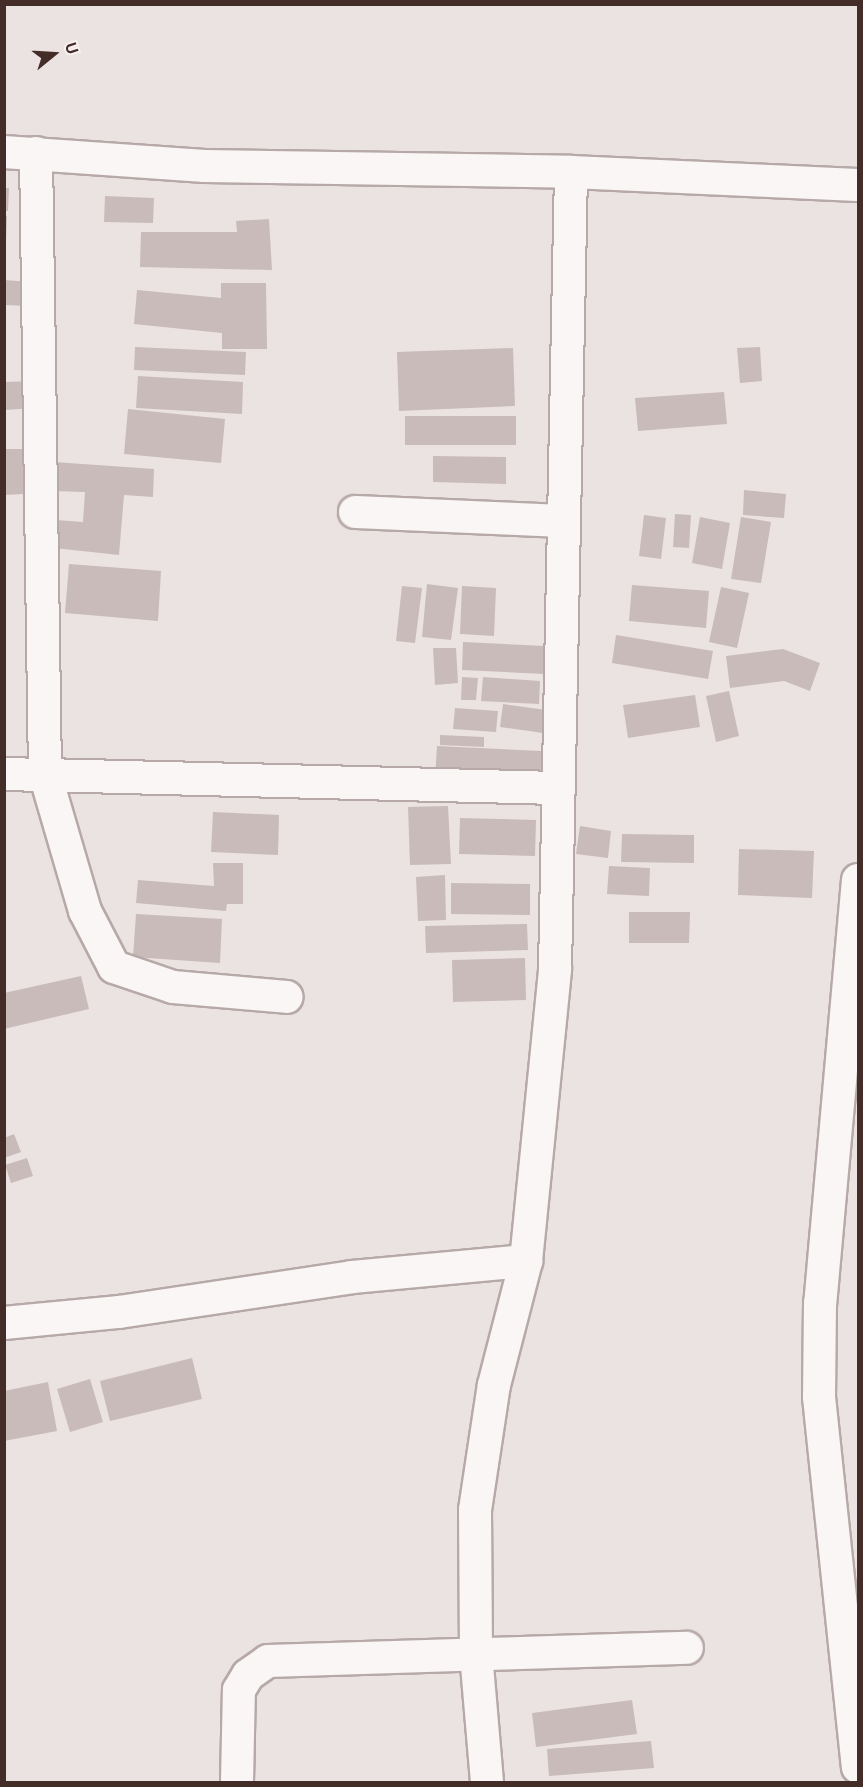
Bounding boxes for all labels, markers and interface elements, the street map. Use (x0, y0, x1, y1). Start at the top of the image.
north arrow (24, 24, 84, 84)
text: U (60, 40, 83, 57)

